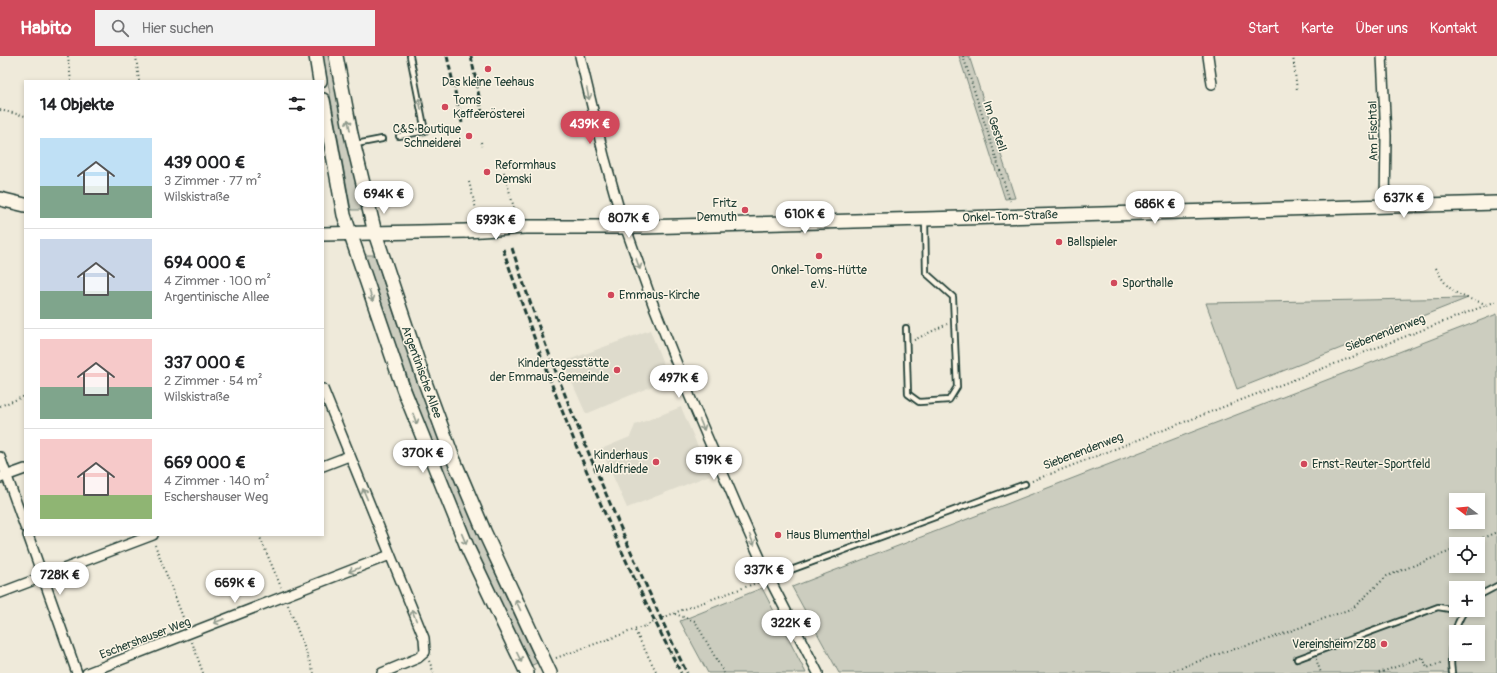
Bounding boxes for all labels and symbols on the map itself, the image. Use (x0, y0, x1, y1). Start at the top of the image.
marker: Das kleine Teehaus (483, 64, 493, 74)
place label: Das kleine Teehaus (442, 75, 535, 90)
one-way arrow (585, 87, 593, 100)
place label: Toms Kaffeerösterei (453, 93, 525, 122)
one-way arrow (415, 98, 423, 111)
street label: Im Gestell (979, 99, 1010, 153)
street label: Am Fischtal (1365, 100, 1382, 161)
marker: Toms Kaffeerösterei (440, 102, 450, 112)
pin: 439K € (557, 111, 623, 145)
one-way arrow (345, 119, 353, 132)
place label: C&S Boutique Schneiderei (393, 122, 461, 151)
marker: C&S Boutique Schneiderei (464, 131, 474, 141)
place label: Reformhaus Demski (495, 158, 556, 187)
marker: Reformhaus Demski (482, 167, 492, 177)
pin: 694K € (351, 181, 417, 215)
pin: 637K € (1371, 185, 1437, 219)
pin: 686K € (1122, 191, 1188, 225)
place label: Fritz Demuth (697, 196, 737, 225)
pin: 610K € (772, 201, 838, 235)
pin: 807K € (596, 205, 662, 239)
marker: Fritz Demuth (740, 205, 750, 215)
pin: 593K € (463, 207, 529, 241)
street label: Onkel-Tom-Straße (962, 207, 1058, 226)
place label: Ballspieler (1067, 235, 1118, 250)
marker: Ballspieler (1054, 237, 1064, 247)
marker: Onkel-Toms-Hütte e.V. (814, 251, 824, 261)
one-way arrow (635, 257, 643, 269)
place label: Onkel-Toms-Hütte e.V. (771, 263, 867, 292)
place label: Sporthalle (1122, 276, 1173, 291)
marker: Sporthalle (1109, 278, 1119, 288)
place label: Emmaus-Kirche (619, 288, 700, 303)
one-way arrow (368, 290, 376, 302)
marker: Emmaus-Kirche (606, 290, 616, 300)
street label: Siebenendenweg (1343, 311, 1427, 356)
street label: Argentinische Allee (398, 324, 445, 420)
place label: Kindertagesstätte der Emmaus-Gemeinde (490, 356, 609, 385)
marker: Kindertagesstätte der Emmaus-Gemeinde (612, 365, 622, 375)
pin: 497K € (646, 365, 712, 399)
one-way arrow (412, 412, 419, 424)
one-way arrow (699, 419, 706, 431)
street label: Siebenendenweg (1041, 429, 1125, 474)
pin: 370K € (390, 440, 456, 474)
pin: 519K € (681, 447, 747, 481)
place label: Kinderhaus Waldfriede (593, 448, 649, 477)
marker: Kinderhaus Waldfriede (651, 457, 661, 467)
place label: Ernst-Reuter-Sportfeld (1312, 457, 1431, 472)
marker: Ernst-Reuter-Sportfeld (1299, 459, 1309, 469)
one-way arrow (360, 489, 368, 501)
north arrow (1449, 493, 1485, 529)
place label: Haus Blumenthal (786, 528, 870, 543)
marker: Haus Blumenthal (773, 530, 783, 540)
one-way arrow (461, 533, 468, 545)
one-way arrow (749, 534, 756, 546)
pin: 337K € (731, 557, 797, 591)
pin: 728K € (27, 562, 93, 596)
one-way arrow (348, 566, 360, 574)
pin: 669K € (202, 570, 268, 604)
one-way arrow (514, 600, 521, 612)
one-way arrow (410, 609, 418, 621)
pin: 322K € (758, 610, 824, 644)
street label: Eschershauser Weg (98, 614, 193, 663)
one-way arrow (214, 618, 226, 626)
place label: Vereinsheim Z88 (1292, 637, 1376, 652)
marker: Vereinsheim Z88 (1379, 639, 1389, 649)
one-way arrow (516, 651, 523, 663)

